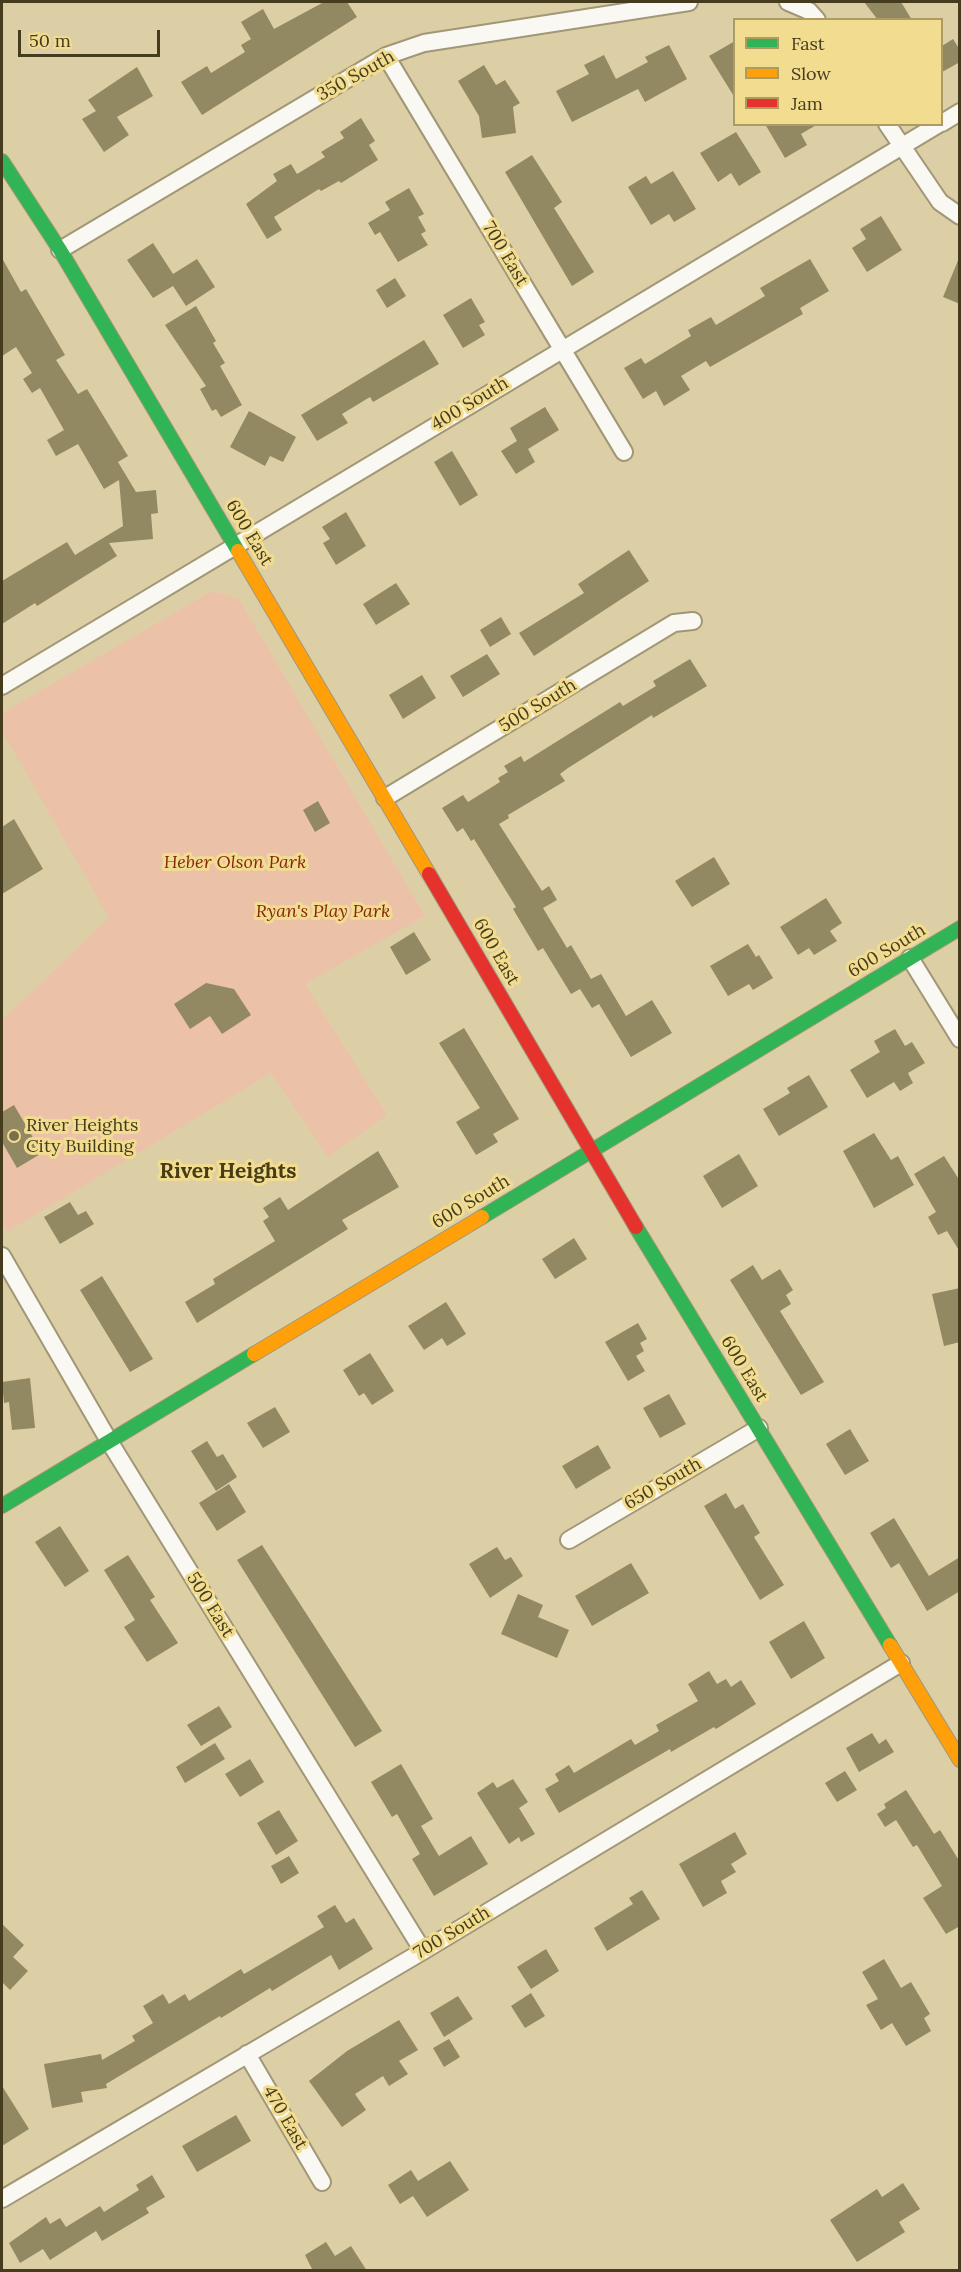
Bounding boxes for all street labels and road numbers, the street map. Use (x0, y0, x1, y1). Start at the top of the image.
street label: 350 South (314, 46, 398, 106)
street label: 700 East (477, 218, 533, 290)
street label: 400 South (428, 373, 512, 435)
street label: 600 East (221, 496, 277, 570)
street label: 500 South (496, 675, 580, 737)
street label: 600 East (468, 915, 524, 989)
street label: 600 South (844, 919, 930, 983)
street label: 600 South (428, 1170, 514, 1234)
street label: 600 East (716, 1332, 772, 1406)
street label: 650 South (621, 1453, 705, 1515)
street label: 500 East (182, 1568, 238, 1642)
street label: 700 South (410, 1902, 494, 1964)
street label: 470 East (258, 2082, 312, 2154)

